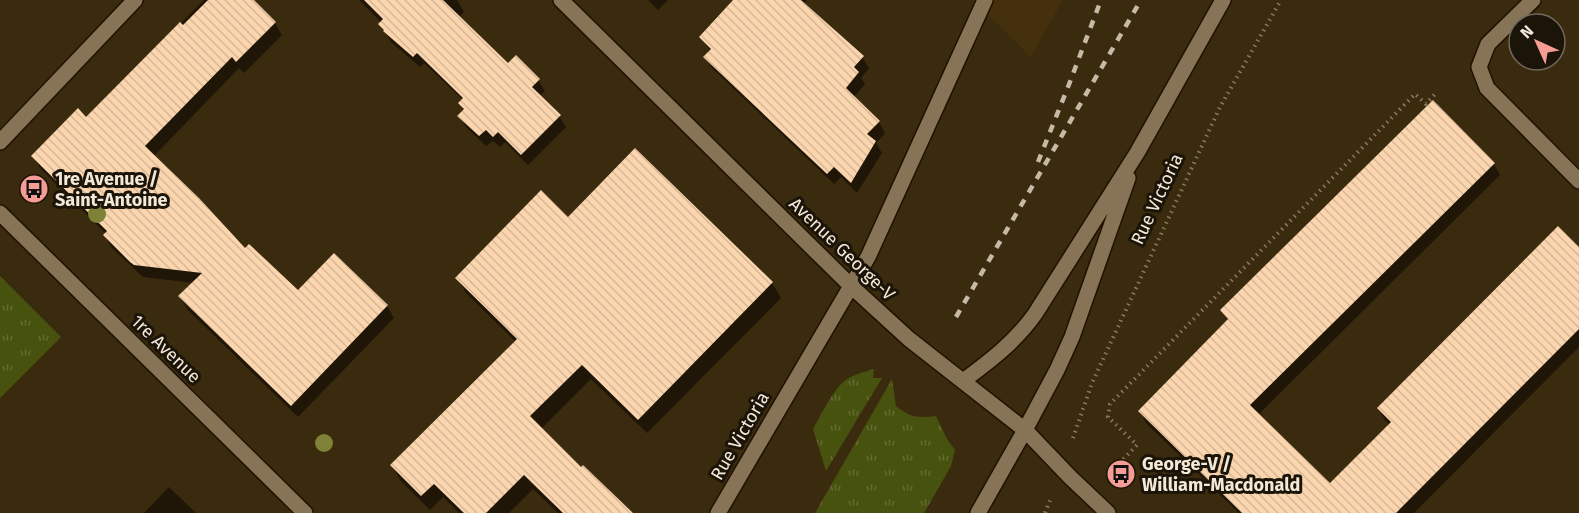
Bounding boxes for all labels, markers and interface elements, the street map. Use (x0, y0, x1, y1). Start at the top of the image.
north arrow (1507, 12, 1567, 72)
text: N (1516, 21, 1537, 42)
street label: Rue Victoria (1126, 150, 1188, 248)
place label: 1re Avenue / Saint-Antoine (55, 168, 168, 211)
bus stop icon: 1re Avenue / Saint-Antoine (18, 173, 50, 205)
street label: Avenue George-V (785, 193, 899, 305)
street label: 1re Avenue (127, 310, 205, 388)
street label: Rue Victoria (706, 388, 774, 484)
place label: George-V / William-Macdonald (1142, 453, 1300, 496)
bus stop icon: George-V / William-Macdonald (1105, 458, 1137, 490)

